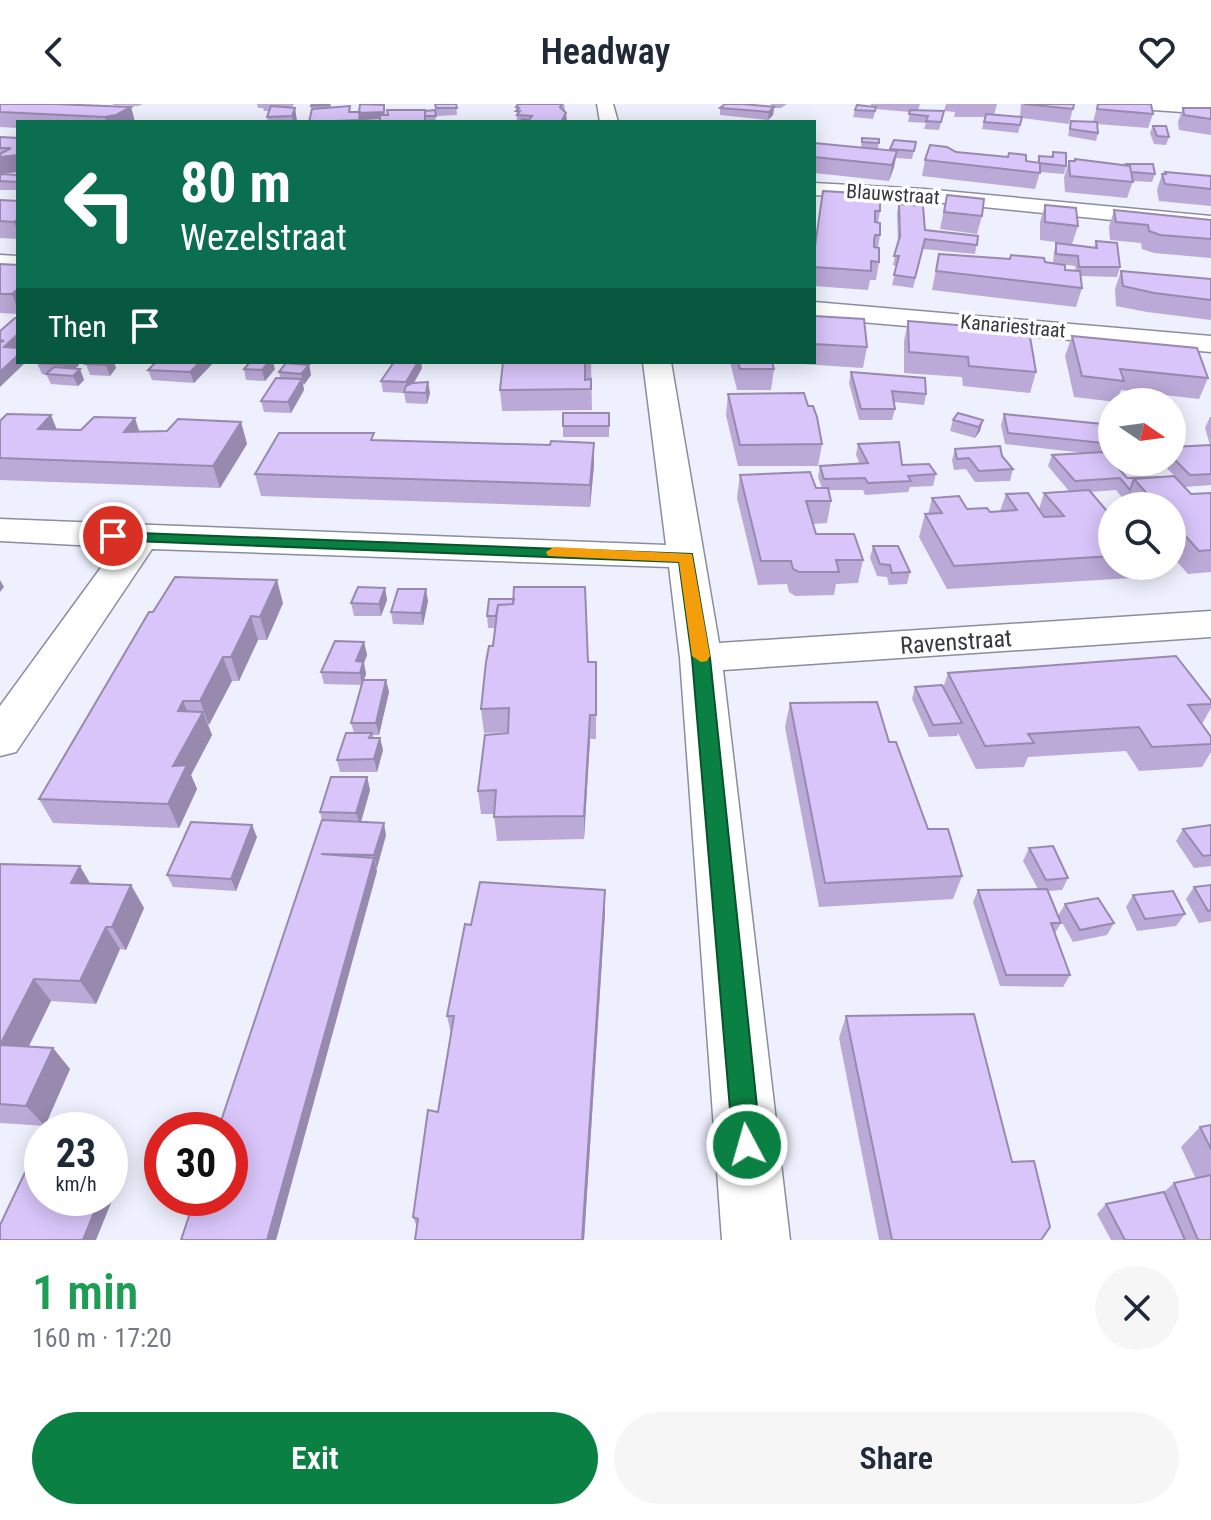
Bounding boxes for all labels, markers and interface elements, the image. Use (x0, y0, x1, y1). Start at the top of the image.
icon: back (32, 30, 76, 74)
icon: heart (1135, 30, 1179, 74)
text: Headway (541, 31, 670, 73)
text: 80 m (180, 150, 291, 216)
icon: left (48, 152, 152, 256)
street label: Blauwstraat (845, 179, 941, 209)
text: Wezelstraat (180, 217, 347, 259)
icon: arrive (123, 304, 167, 348)
text: Then (48, 309, 107, 344)
street label: Kanariestraat (959, 309, 1067, 343)
north arrow (1098, 388, 1186, 476)
map controls (1098, 388, 1186, 580)
button: search (1098, 492, 1186, 580)
pin (79, 502, 147, 570)
icon: arrive (91, 514, 135, 558)
street label: Ravenstraat (899, 624, 1013, 660)
position arrow (705, 1103, 789, 1187)
speed limit sign: 30 (144, 1112, 248, 1216)
text: 23 (56, 1130, 96, 1177)
text: km/h (55, 1172, 97, 1196)
text: 1 min (32, 1264, 138, 1321)
button: close (1095, 1266, 1179, 1350)
text: 160 m · 17:20 (32, 1323, 172, 1353)
button: Exit (32, 1412, 598, 1504)
button: Share (614, 1412, 1179, 1504)

